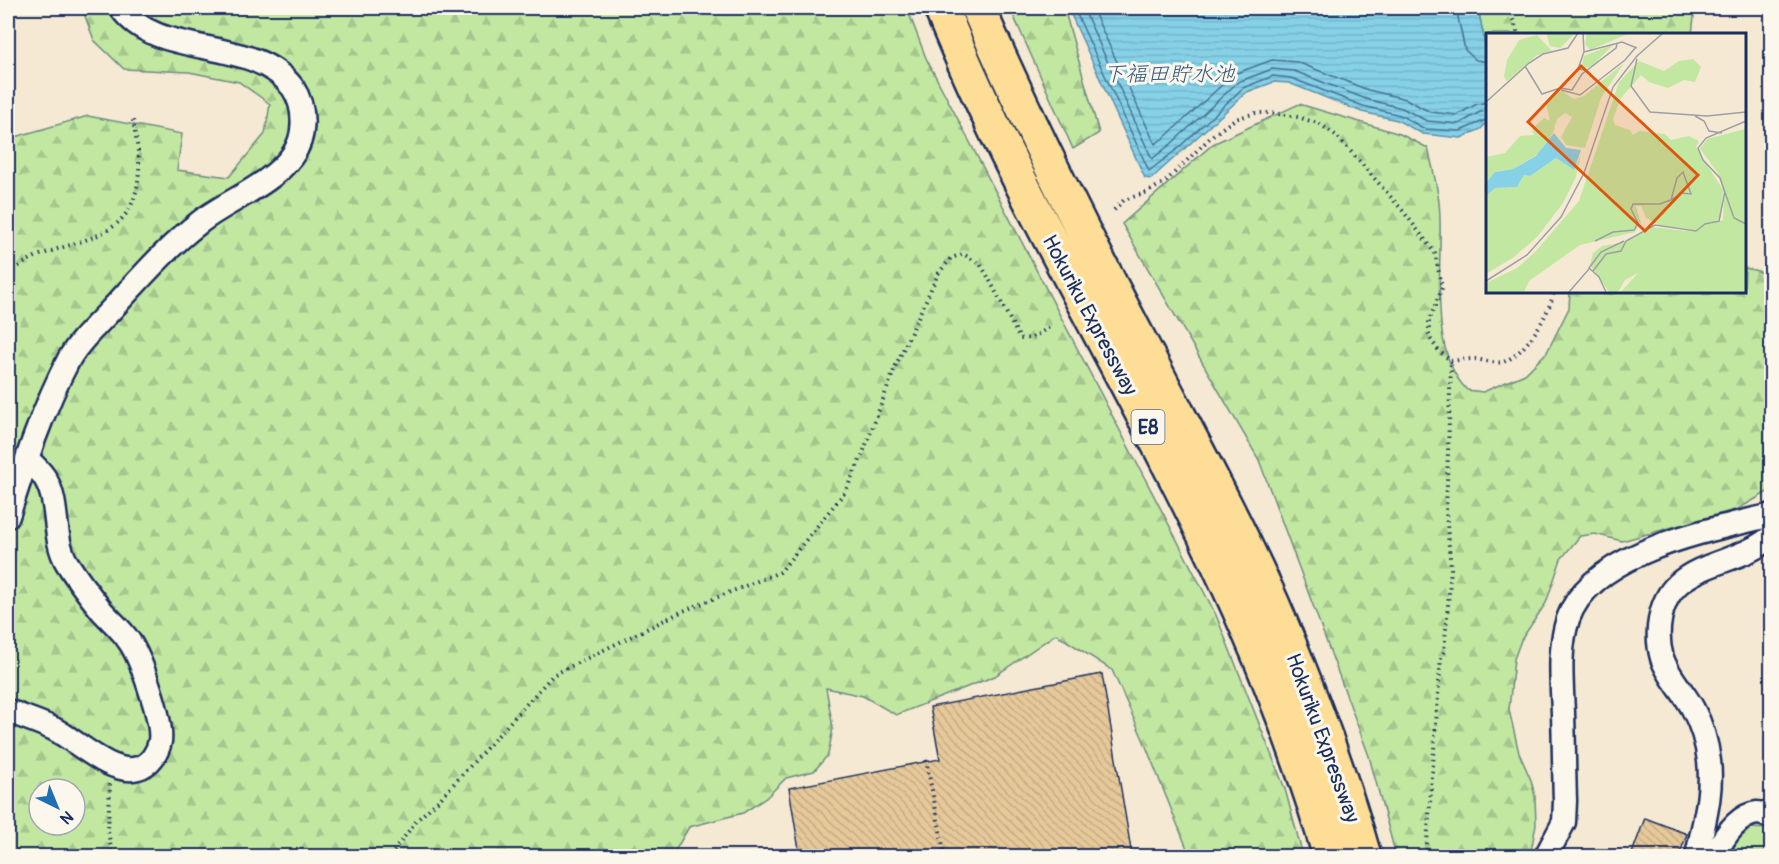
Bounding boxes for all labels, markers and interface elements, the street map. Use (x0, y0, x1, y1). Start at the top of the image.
inset map (1486, 33, 1746, 292)
water label: 下福田貯水池 (1103, 60, 1236, 88)
street label: Hokuriku Expressway (1036, 230, 1143, 400)
road number: E8 (1132, 410, 1164, 444)
street label: Hokuriku Expressway (1279, 650, 1366, 827)
north arrow (27, 777, 87, 837)
text: N (56, 806, 77, 828)

